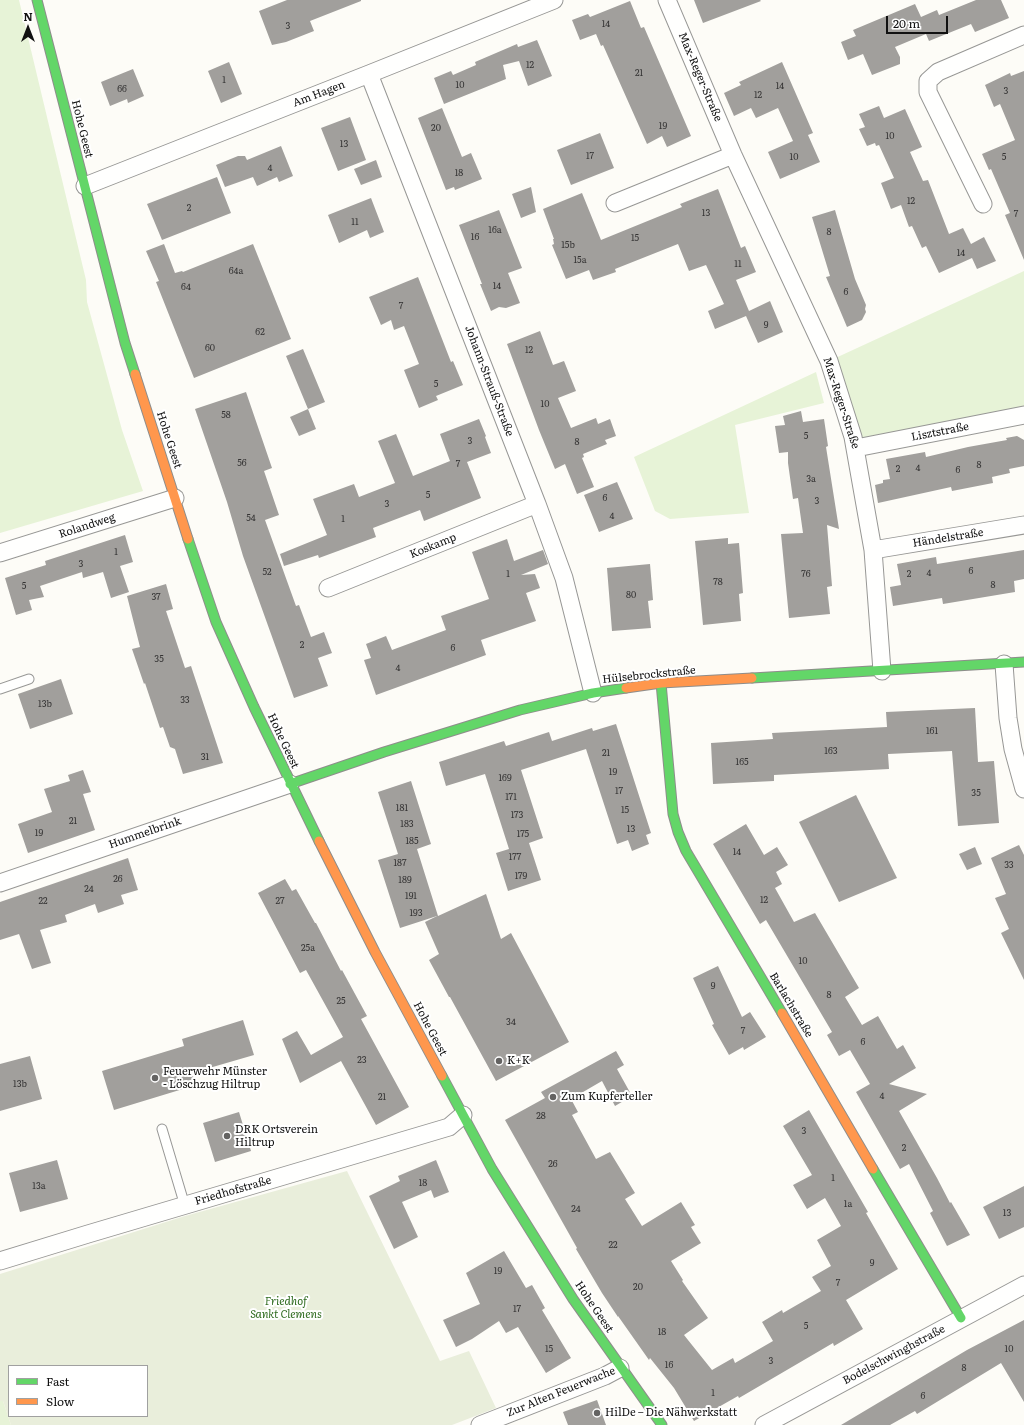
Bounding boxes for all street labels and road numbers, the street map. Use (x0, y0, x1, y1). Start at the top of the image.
street label: Max-Reger-Straße (675, 30, 725, 124)
street label: Am Hagen (291, 78, 347, 110)
street label: Hohe Geest (68, 99, 96, 159)
street label: Johann-Strauß-Straße (462, 324, 516, 438)
street label: Max-Reger-Straße (820, 356, 862, 450)
street label: Hohe Geest (154, 410, 184, 470)
street label: Lisztstraße (910, 420, 970, 444)
street label: Rolandweg (57, 511, 117, 541)
street label: Händelstraße (912, 526, 984, 550)
street label: Koskamp (408, 531, 458, 561)
street label: Hülsebrockstraße (602, 664, 696, 686)
street label: Hohe Geest (264, 711, 302, 771)
street label: Hummelbrink (107, 814, 183, 852)
street label: Barlachstraße (766, 970, 816, 1040)
street label: Hohe Geest (410, 1000, 450, 1058)
street label: Friedhofstraße (193, 1174, 273, 1208)
street label: Hohe Geest (572, 1279, 616, 1335)
street label: Bodelschwinghstraße (841, 1322, 947, 1388)
street label: Zur Alten Feuerwache (505, 1364, 617, 1420)

